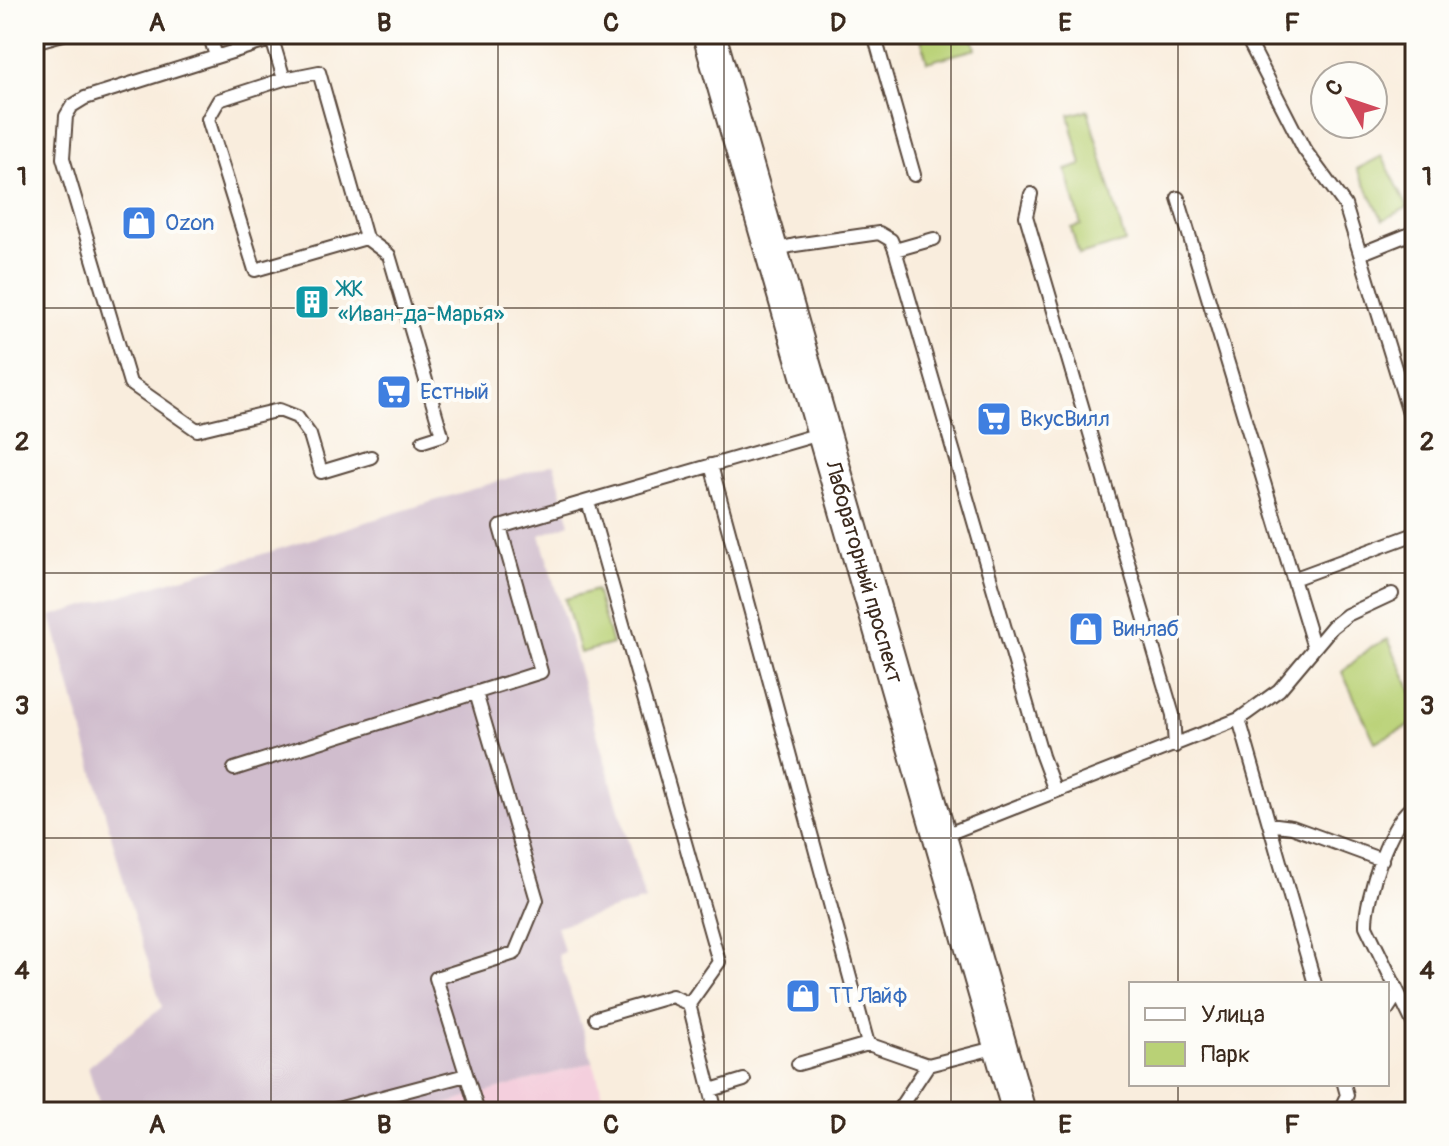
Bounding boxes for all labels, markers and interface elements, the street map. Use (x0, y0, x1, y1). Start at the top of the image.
text: A (149, 7, 166, 39)
text: B (377, 7, 391, 39)
text: C (603, 7, 619, 39)
text: D (830, 7, 846, 39)
text: E (1058, 7, 1072, 39)
text: F (1284, 7, 1300, 39)
north arrow (1309, 60, 1389, 140)
text: С (1319, 73, 1350, 102)
text: 1 (17, 161, 27, 193)
text: 1 (1422, 161, 1432, 193)
shop icon: Ozon (120, 204, 158, 242)
place label: Ozon (165, 209, 214, 237)
place label: ЖК «Иван-да-Марья» (335, 275, 504, 328)
building icon: ЖК «Иван-да-Марья» (293, 283, 331, 321)
supermarket icon: Естный (375, 373, 413, 411)
place label: Естный (420, 378, 489, 406)
supermarket icon: ВкусВилл (975, 400, 1013, 438)
place label: ВкусВилл (1020, 405, 1110, 433)
text: 2 (15, 426, 29, 458)
text: 2 (1420, 426, 1434, 458)
street label: Лабораторный проспект (818, 457, 909, 687)
shop icon: Винлаб (1067, 610, 1105, 648)
place label: Винлаб (1112, 615, 1179, 643)
text: 3 (15, 690, 29, 722)
text: 3 (1420, 690, 1434, 722)
text: 4 (14, 955, 30, 987)
text: 4 (1419, 955, 1435, 987)
shop icon: ТТ Лайф (784, 977, 822, 1015)
place label: ТТ Лайф (829, 982, 908, 1010)
legend (1129, 982, 1389, 1086)
text: Улица (1201, 1000, 1265, 1029)
text: Парк (1201, 1040, 1250, 1069)
text: A (149, 1109, 166, 1141)
text: B (377, 1109, 391, 1141)
text: C (603, 1109, 619, 1141)
text: D (830, 1109, 846, 1141)
text: E (1058, 1109, 1072, 1141)
text: F (1284, 1109, 1300, 1141)

